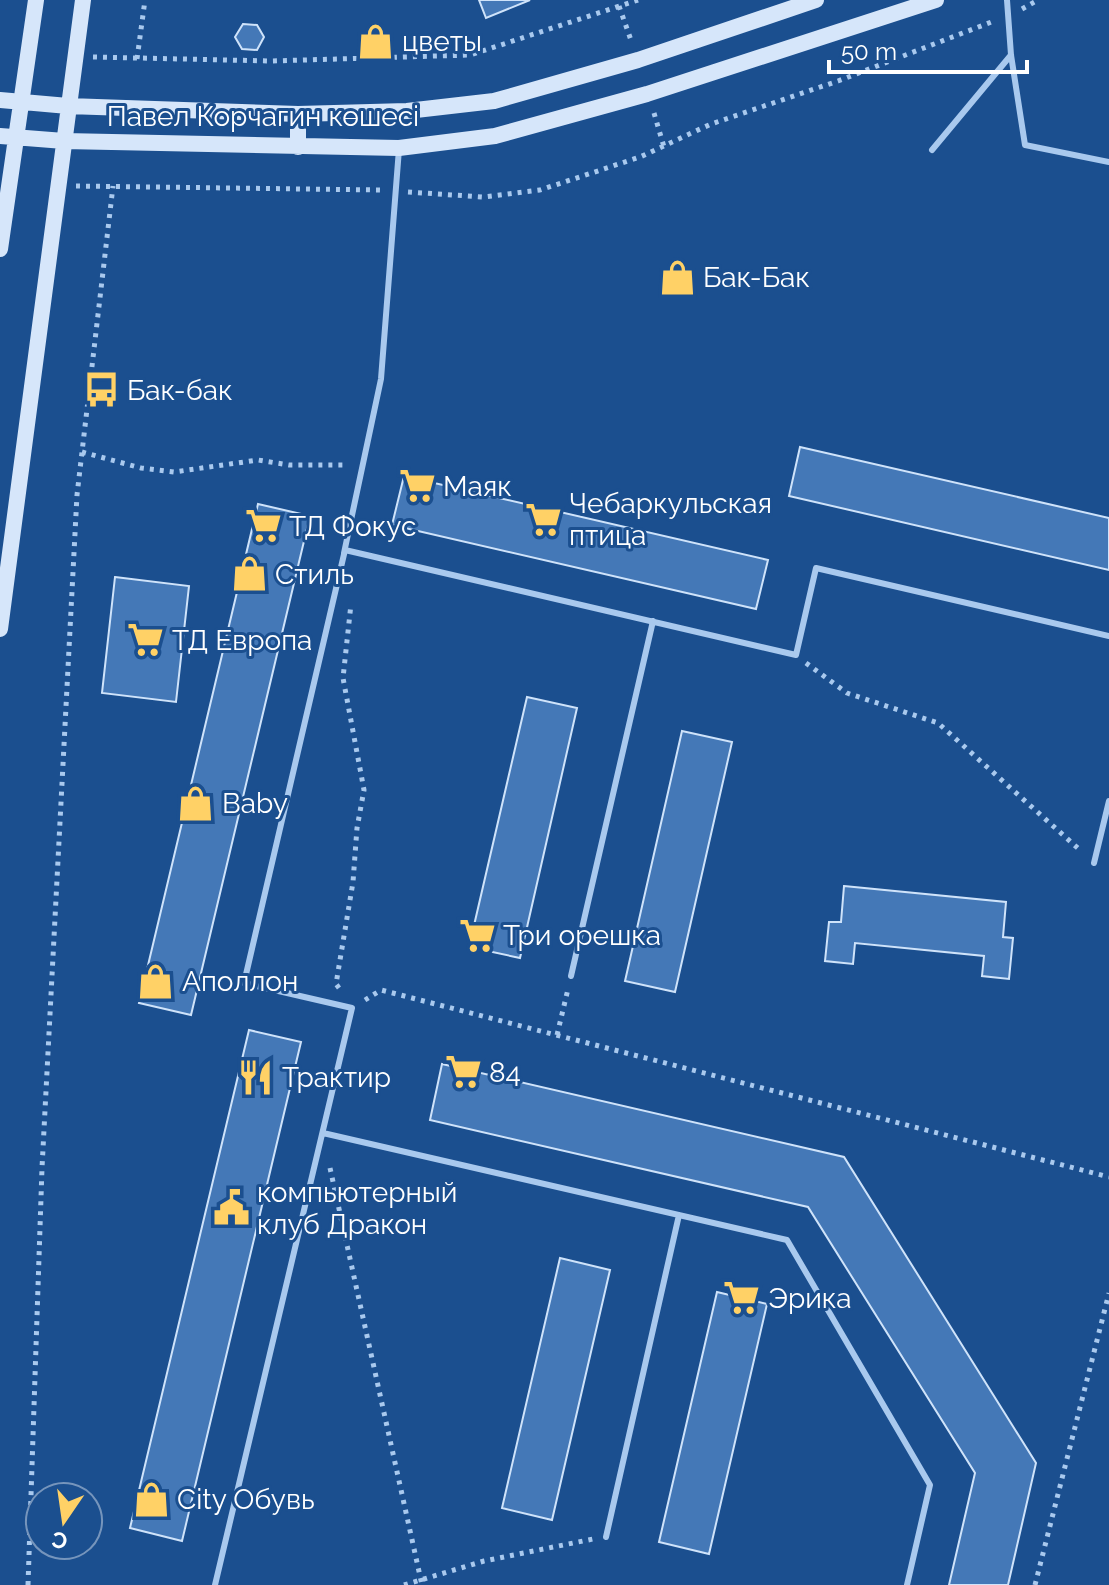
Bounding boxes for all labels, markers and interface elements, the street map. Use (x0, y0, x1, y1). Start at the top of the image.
shop icon: цветы (357, 22, 395, 60)
scale bar (829, 24, 1027, 74)
place label: цветы (402, 25, 482, 58)
text: 50 m (841, 37, 897, 66)
street label: Павел Корчагин көшесі (107, 100, 419, 133)
shop icon: Бак-Бак (658, 258, 696, 296)
place label: Бак-Бак (703, 261, 810, 294)
bus stop icon: Бак-бак (82, 371, 120, 409)
place label: Бак-бак (127, 374, 232, 407)
supermarket icon: Маяк (398, 467, 436, 505)
place label: Маяк (443, 470, 512, 503)
place label: Чебаркульская птица (569, 487, 772, 552)
supermarket icon: Чебаркульская птица (524, 500, 562, 538)
supermarket icon: ТД Фокус (244, 507, 282, 545)
place label: ТД Фокус (289, 510, 416, 543)
shop icon: Стиль (230, 555, 268, 593)
place label: Стиль (275, 558, 354, 591)
supermarket icon: ТД Европа (127, 621, 165, 659)
place label: ТД Европа (172, 624, 312, 657)
shop icon: Baby (177, 784, 215, 822)
place label: Baby (222, 787, 288, 820)
supermarket icon: Три орешка (458, 916, 496, 954)
place label: Три орешка (503, 919, 661, 952)
shop icon: Аполлон (137, 962, 175, 1000)
place label: Аполлон (182, 965, 298, 998)
supermarket icon: 84 (444, 1053, 482, 1091)
place label: 84 (489, 1056, 521, 1089)
restaurant icon: Трактир (237, 1058, 275, 1096)
place label: Трактир (282, 1061, 391, 1094)
place label: компьютерный клуб Дракон (257, 1176, 457, 1241)
public building icon: компьютерный клуб Дракон (212, 1189, 250, 1227)
supermarket icon: Эрика (723, 1279, 761, 1317)
place label: Эрика (768, 1282, 852, 1315)
shop icon: City Обувь (132, 1480, 170, 1518)
north arrow (24, 1481, 104, 1561)
place label: City Обувь (177, 1483, 315, 1516)
text: С (49, 1526, 70, 1555)

